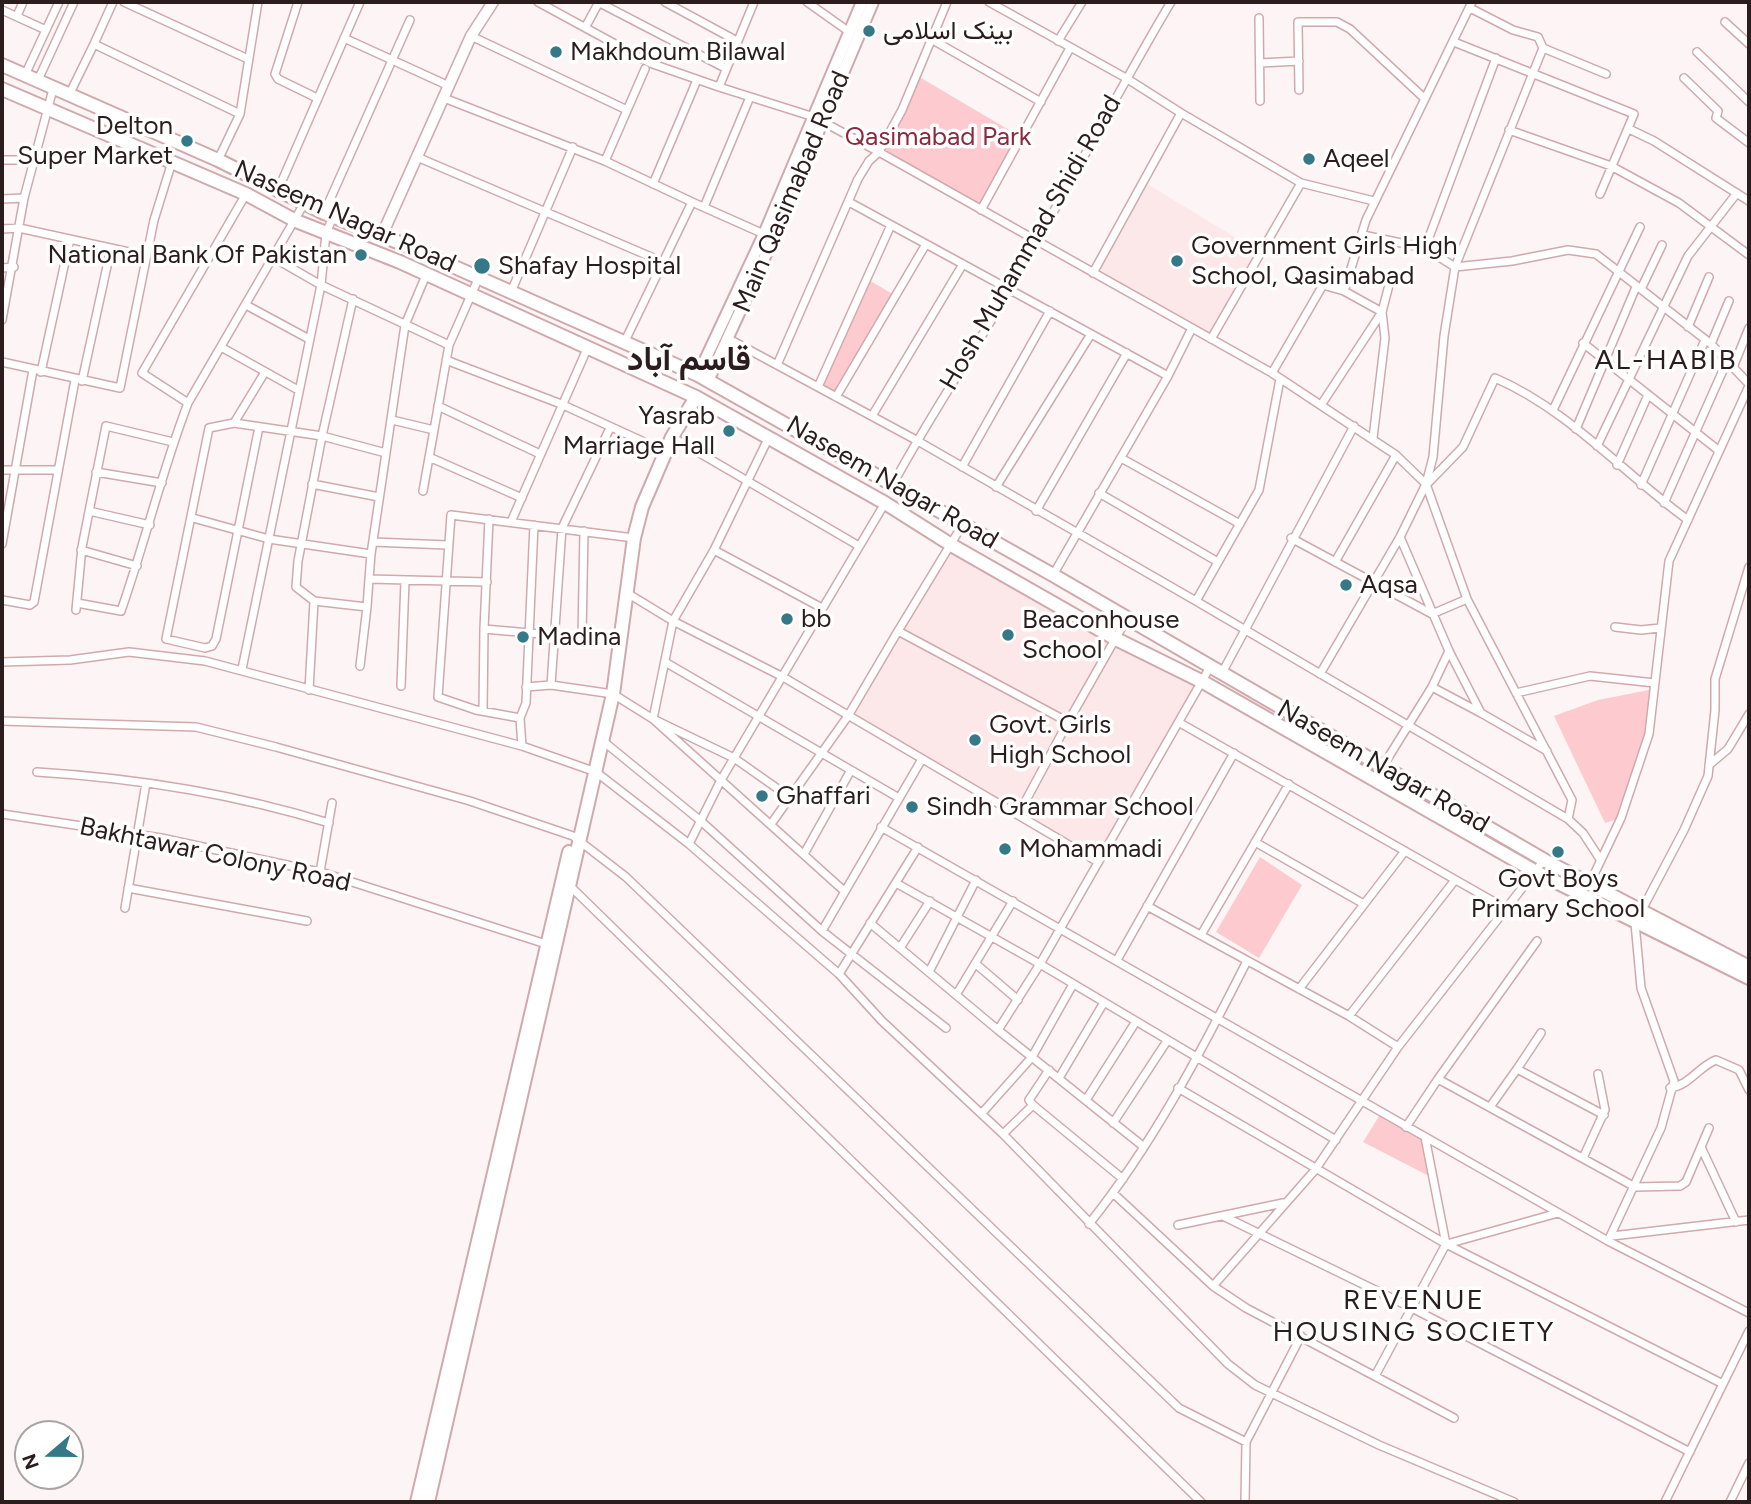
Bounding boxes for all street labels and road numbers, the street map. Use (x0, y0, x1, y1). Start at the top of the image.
street label: Main Qasimabad Road (727, 67, 857, 317)
street label: Hosh Muhammad Shidi Road (934, 90, 1128, 396)
street label: Naseem Nagar Road (229, 154, 461, 280)
street label: Naseem Nagar Road (781, 410, 1003, 556)
street label: Naseem Nagar Road (1272, 694, 1494, 840)
street label: Bakhtawar Colony Road (77, 811, 353, 899)

